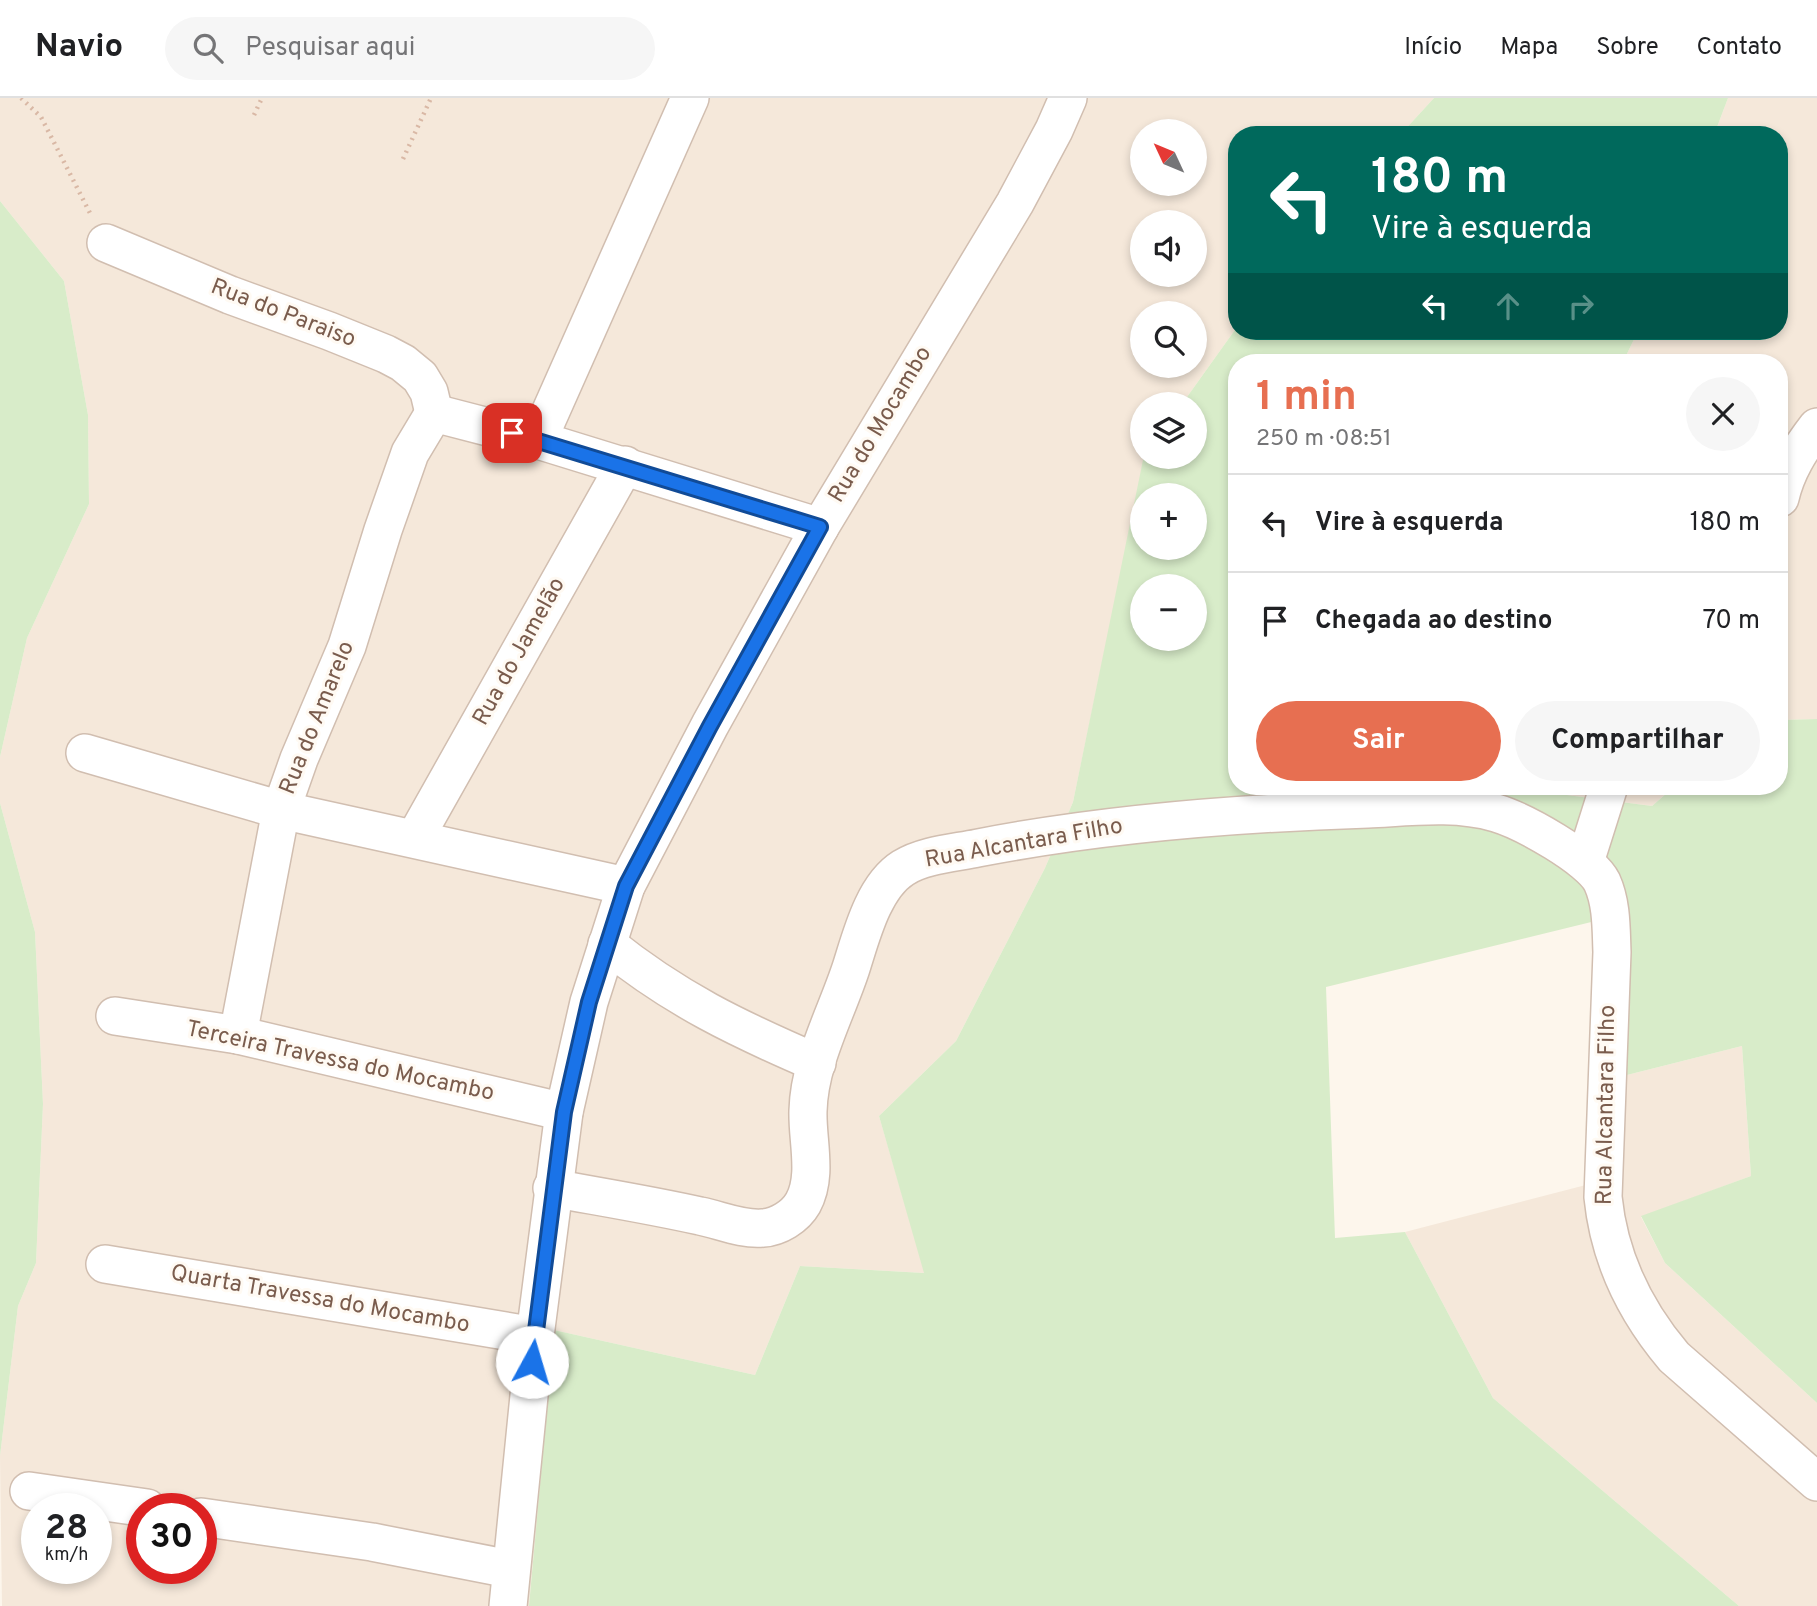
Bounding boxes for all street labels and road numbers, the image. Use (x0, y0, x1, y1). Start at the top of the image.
street label: Rua do Paraiso (206, 273, 360, 355)
street label: Rua do Mocambo (823, 341, 939, 509)
street label: Rua do Jamelão (467, 573, 573, 731)
street label: Rua do Amarelo (274, 637, 362, 799)
street label: Rua Alcantara Filho (923, 812, 1125, 876)
street label: Rua Alcantara Filho (1591, 1005, 1623, 1205)
street label: Terceira Travessa do Mocambo (183, 1015, 497, 1109)
street label: Quarta Travessa do Mocambo (168, 1259, 472, 1341)

